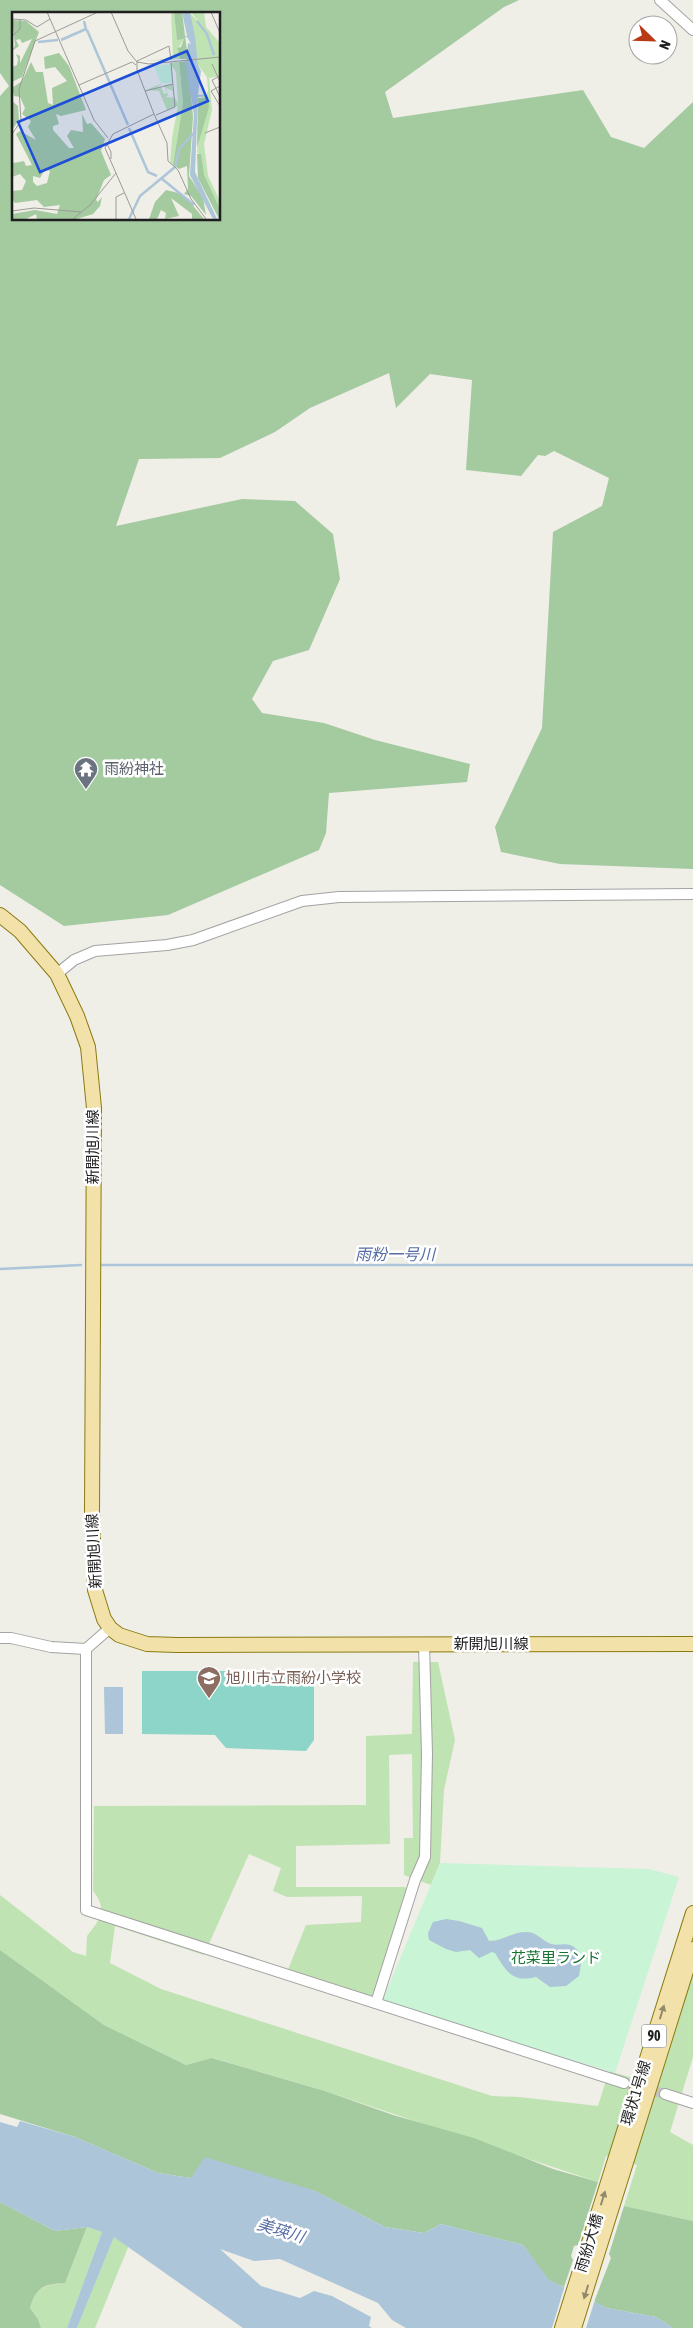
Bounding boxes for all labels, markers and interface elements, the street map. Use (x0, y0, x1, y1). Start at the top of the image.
inset map (12, 12, 220, 220)
north arrow (628, 15, 678, 65)
text: N (656, 38, 674, 52)
temple icon: 雨紛神社 (73, 756, 99, 790)
place label: 雨紛神社 (104, 760, 164, 777)
street label: 新開旭川線 (84, 1109, 101, 1185)
water label: 雨粉一号川 (355, 1245, 437, 1263)
street label: 新開旭川線 (83, 1513, 104, 1589)
street label: 新開旭川線 (453, 1635, 529, 1652)
school or university icon: 旭川市立雨紛小学校 (196, 1665, 222, 1699)
place label: 旭川市立雨紛小学校 (226, 1669, 361, 1686)
park label: 花菜里ランド (511, 1949, 601, 1966)
one-way arrow (658, 2004, 666, 2019)
road number: 90 (642, 2024, 666, 2048)
street label: 環状1号線 (618, 2058, 653, 2127)
one-way arrow (600, 2190, 608, 2205)
street label: 雨紛大橋 (572, 2212, 605, 2274)
water label: 美瑛川 (255, 2214, 308, 2246)
one-way arrow (581, 2285, 589, 2300)

